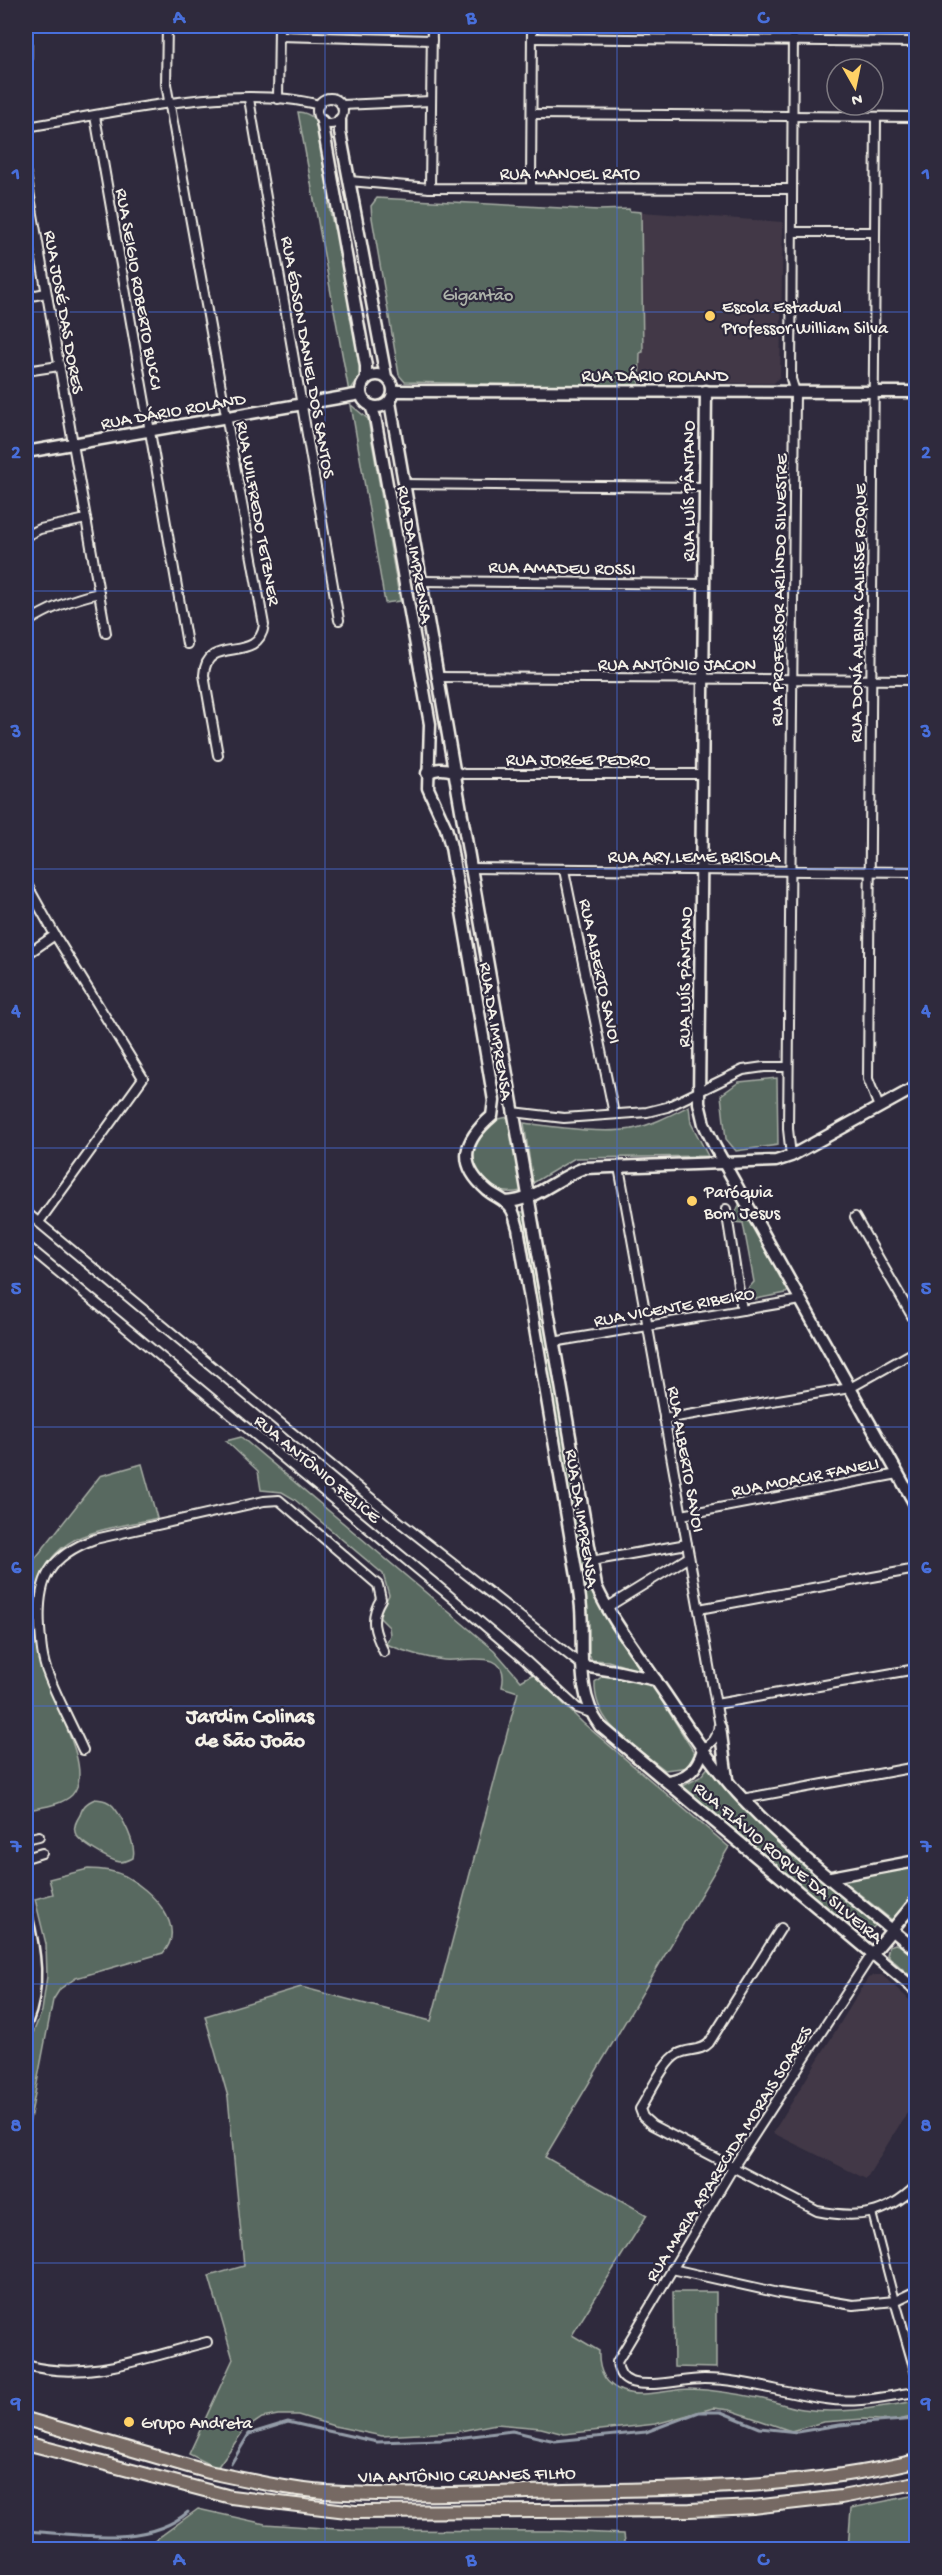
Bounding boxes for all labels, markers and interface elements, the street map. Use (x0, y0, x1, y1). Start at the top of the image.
text: A (172, 8, 187, 31)
text: B (465, 8, 477, 31)
text: C (757, 8, 771, 31)
north arrow (825, 57, 885, 117)
text: N (850, 88, 863, 109)
text: 1 (11, 164, 20, 187)
text: 1 (921, 164, 930, 187)
street label: RUA MANOEL RATO (500, 165, 640, 186)
street label: RUA SEIGIO ROBERTO BUCCI (109, 187, 166, 392)
street label: RUA JOSÉ DAS DORES (38, 229, 87, 396)
street label: RUA ÉDSON DANIEL DOS SANTOS (275, 235, 338, 481)
park label: Gigantão (443, 286, 513, 307)
place label: Escola Estadual Professor William Silva (721, 298, 889, 340)
marker: Escola Estadual Professor William Silva (703, 309, 717, 323)
street label: RUA DÁRIO ROLAND (582, 366, 729, 388)
street label: RUA DÁRIO ROLAND (99, 388, 248, 436)
street label: RUA WILFREDO TETZNER (230, 420, 283, 608)
street label: RUA LUÍS PÂNTANO (679, 420, 701, 562)
text: 2 (11, 443, 21, 466)
text: 2 (921, 443, 931, 466)
street label: RUA PROFESSOR ARLÍNDO SILVESTRE (768, 453, 793, 726)
street label: RUA DONÁ ALBINA CALISSE ROQUE (846, 483, 872, 743)
street label: RUA DA IMPRENSA (391, 484, 436, 626)
street label: RUA AMADEU ROSSI (488, 558, 636, 581)
street label: RUA ANTÔNIO JACON (598, 656, 756, 677)
text: 3 (10, 722, 21, 745)
text: 3 (920, 722, 931, 745)
street label: RUA JORGE PEDRO (506, 751, 650, 772)
street label: RUA ARY LEME BRISOLA (608, 848, 782, 869)
street label: RUA ALBERTO SAVOI (573, 897, 624, 1046)
street label: RUA LUÍS PÂNTANO (674, 906, 698, 1048)
street label: RUA DA IMPRENSA (473, 961, 516, 1103)
text: 4 (10, 1001, 21, 1024)
text: 4 (920, 1001, 931, 1024)
place label: Paróquia Bom Jesus (703, 1183, 781, 1225)
marker: Paróquia Bom Jesus (685, 1194, 699, 1208)
text: 5 (11, 1279, 22, 1302)
text: 5 (921, 1279, 932, 1302)
street label: RUA VICENTE RIBEIRO (592, 1284, 757, 1333)
street label: RUA ALBERTO SAVOI (661, 1385, 708, 1534)
street label: RUA ANTÔNIO FELICE (249, 1411, 384, 1529)
street label: RUA DA IMPRENSA (559, 1448, 602, 1590)
street label: RUA MOACIR FANELI (730, 1454, 881, 1503)
text: 6 (11, 1558, 22, 1581)
text: 6 (921, 1558, 932, 1581)
district label: Jardim Colinas de São João (185, 1706, 315, 1755)
street label: RUA FLÁVIO ROQUE DA SILVEIRA (689, 1778, 888, 1950)
text: 7 (10, 1837, 23, 1860)
text: 7 (920, 1837, 933, 1860)
street label: RUA MARIA APARECIDA MORAIS SOARES (642, 2022, 818, 2286)
text: 8 (11, 2116, 22, 2139)
text: 8 (921, 2116, 932, 2139)
text: 9 (10, 2394, 21, 2417)
text: 9 (920, 2394, 931, 2417)
place label: Grupo Andreta (141, 2414, 253, 2435)
marker: Grupo Andreta (122, 2415, 136, 2429)
street label: VIA ANTÔNIO CRUANES FILHO (357, 2464, 576, 2489)
text: A (172, 2550, 187, 2573)
text: B (465, 2550, 477, 2573)
text: C (757, 2550, 771, 2573)

